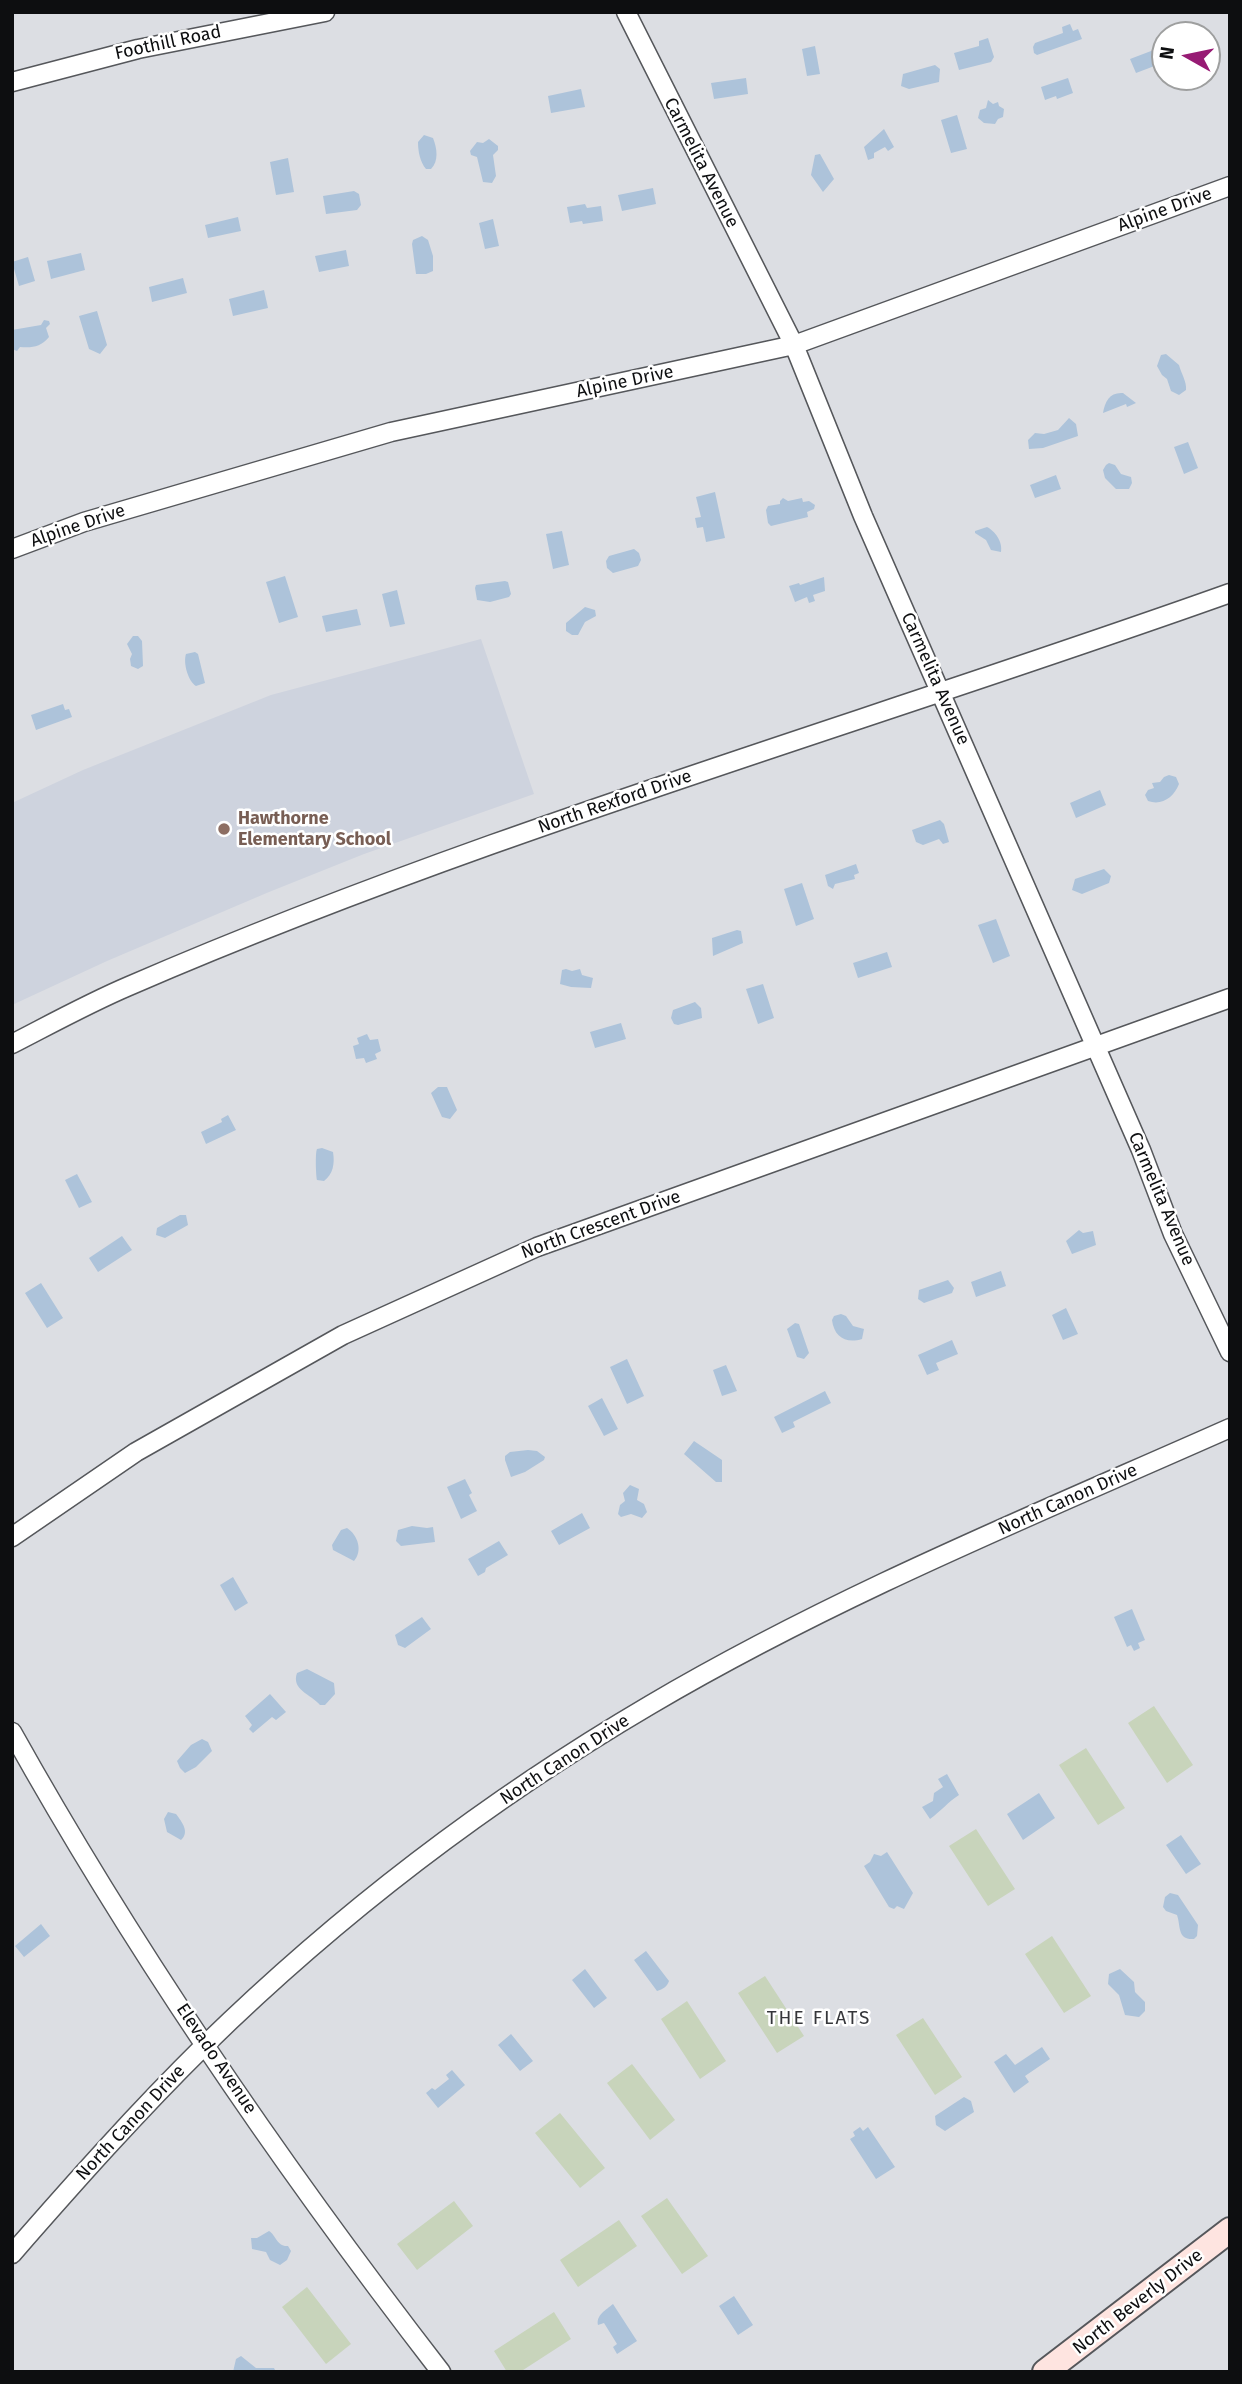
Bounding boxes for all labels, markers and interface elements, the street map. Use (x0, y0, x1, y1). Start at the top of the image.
street label: Foothill Road (113, 21, 223, 65)
north arrow (1151, 21, 1221, 91)
text: N (1154, 45, 1179, 61)
street label: Carmelita Avenue (659, 94, 743, 232)
street label: Alpine Drive (1115, 183, 1215, 237)
street label: Alpine Drive (574, 361, 676, 403)
street label: Alpine Drive (28, 500, 128, 552)
street label: Carmelita Avenue (896, 609, 974, 749)
street label: North Rexford Drive (535, 766, 695, 838)
place label: Hawthorne Elementary School (238, 808, 391, 850)
marker: Hawthorne Elementary School (216, 821, 232, 837)
street label: Carmelita Avenue (1123, 1129, 1199, 1269)
street label: North Crescent Drive (518, 1186, 684, 1264)
street label: North Canon Drive (995, 1460, 1141, 1540)
street label: North Canon Drive (496, 1710, 634, 1810)
street label: Elevado Avenue (171, 2000, 261, 2118)
district label: THE FLATS (768, 2008, 870, 2030)
street label: North Canon Drive (72, 2061, 190, 2185)
street label: North Beverly Drive (1069, 2245, 1207, 2359)

